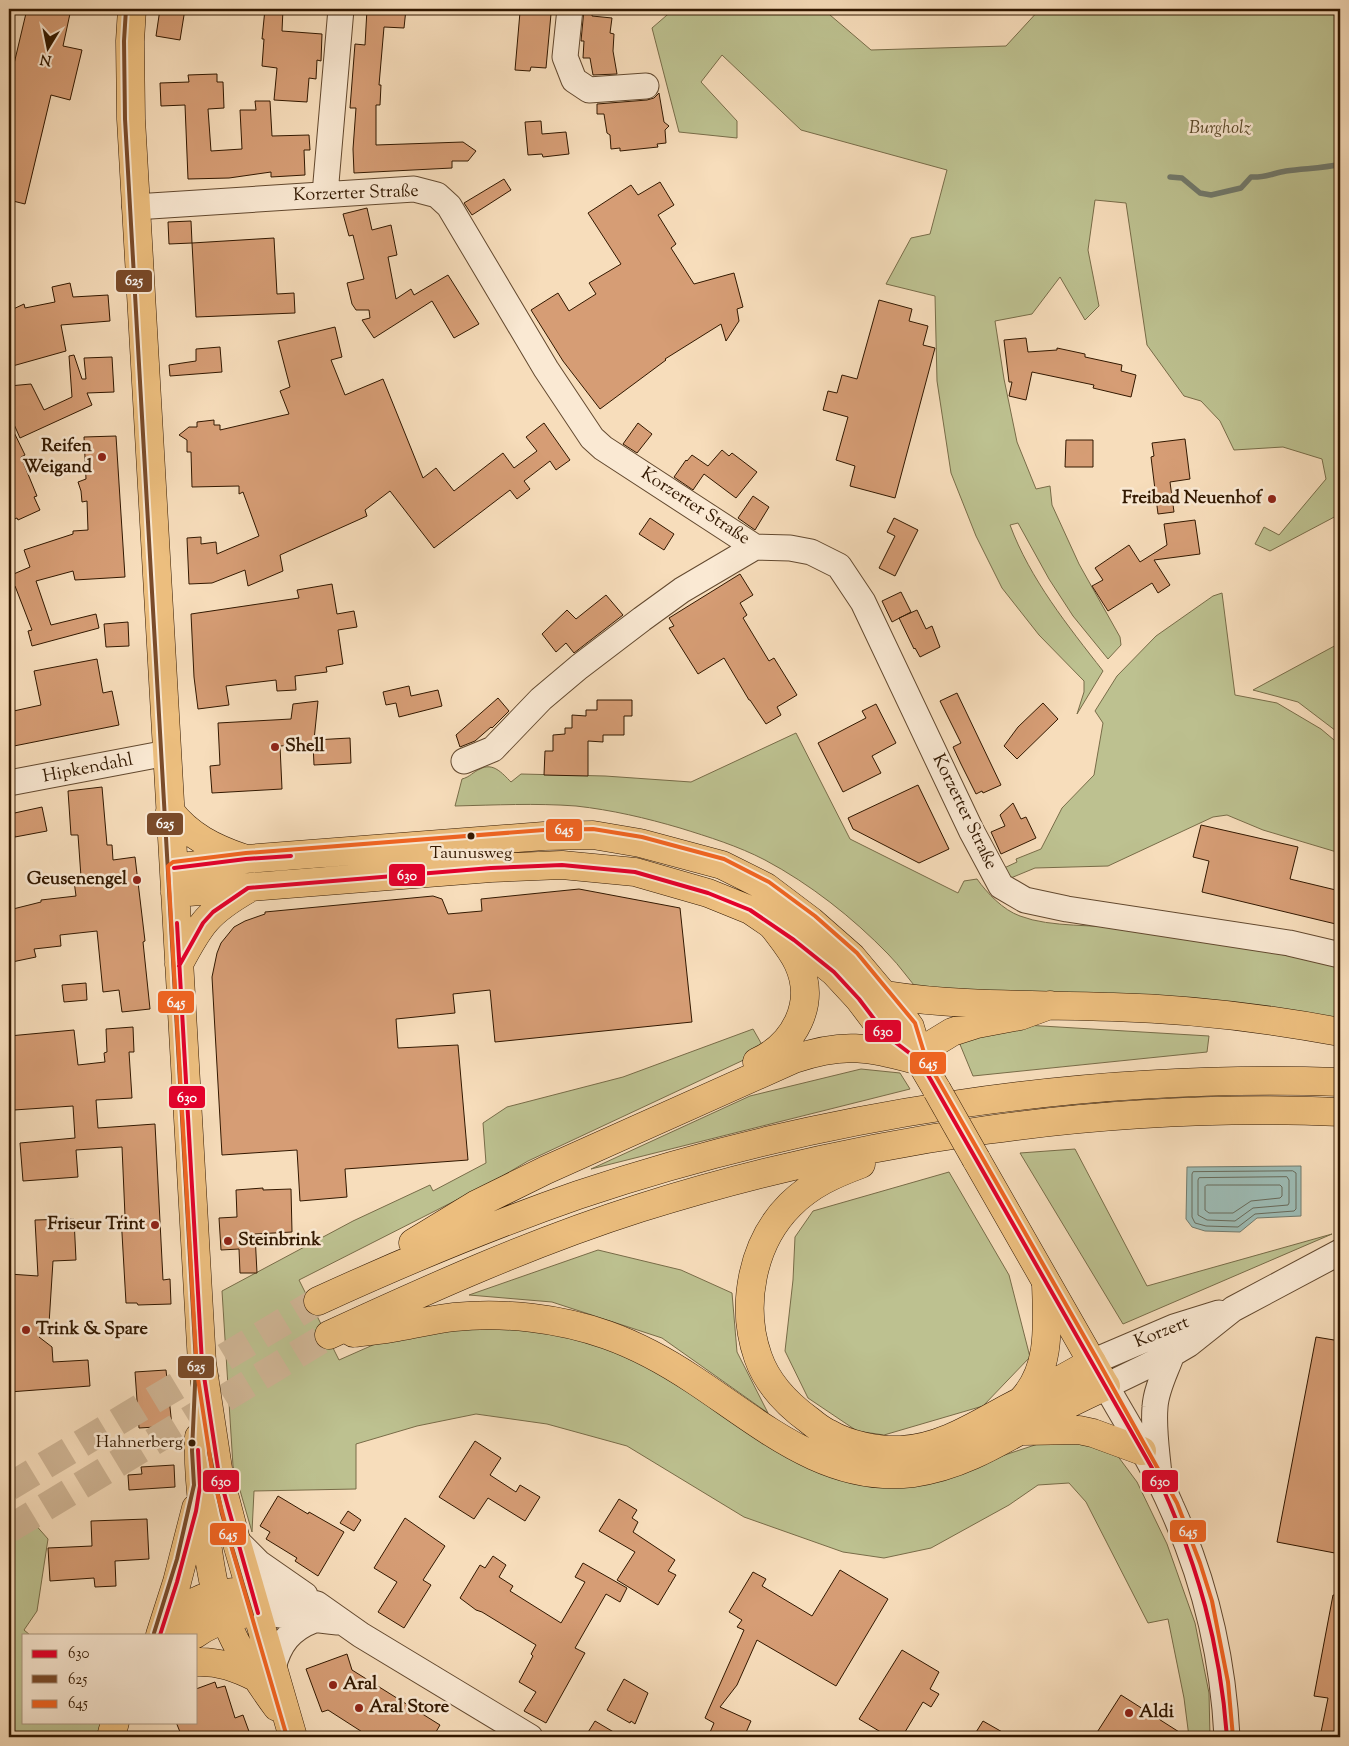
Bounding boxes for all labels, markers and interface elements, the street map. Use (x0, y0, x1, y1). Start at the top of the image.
north arrow (22, 22, 72, 72)
text: N (39, 48, 53, 70)
park label: Burgholz (1189, 116, 1252, 142)
street label: Korzerter Straße (293, 179, 419, 209)
line badge: 625 (115, 269, 153, 293)
text: 625 (125, 272, 143, 292)
place label: Reifen Weigand (23, 434, 93, 481)
marker: Reifen Weigand (96, 451, 108, 463)
street label: Korzerter Straße (635, 462, 755, 552)
place label: Freibad Neuenhof (1122, 486, 1264, 512)
marker: Freibad Neuenhof (1266, 493, 1278, 505)
place label: Shell (285, 734, 325, 760)
marker: Shell (269, 741, 281, 753)
street label: Hipkendahl (41, 748, 135, 790)
street label: Korzerter Straße (925, 750, 1003, 874)
line badge: 625 (146, 812, 184, 836)
text: 625 (156, 815, 174, 835)
line badge: 645 (545, 818, 583, 842)
text: 645 (555, 821, 573, 841)
marker: Taunusweg (466, 831, 476, 841)
place label: Taunusweg (430, 842, 512, 866)
line badge: 630 (388, 863, 426, 887)
place label: Geusenengel (27, 867, 128, 893)
text: 630 (397, 867, 418, 887)
marker: Geusenengel (131, 874, 143, 886)
line badge: 645 (157, 990, 195, 1014)
text: 645 (167, 994, 185, 1014)
line badge: 630 (864, 1019, 902, 1043)
text: 630 (873, 1023, 894, 1043)
line badge: 645 (909, 1051, 947, 1075)
text: 645 (919, 1055, 937, 1075)
line badge: 630 (168, 1085, 206, 1109)
text: 630 (177, 1089, 198, 1109)
place label: Friseur Trint (47, 1212, 146, 1238)
marker: Friseur Trint (149, 1219, 161, 1231)
place label: Steinbrink (238, 1228, 321, 1254)
marker: Steinbrink (222, 1235, 234, 1247)
street label: Korzert (1131, 1310, 1193, 1356)
place label: Trink & Spare (36, 1317, 149, 1343)
marker: Trink & Spare (20, 1324, 32, 1336)
line badge: 625 (177, 1355, 215, 1379)
text: 625 (187, 1358, 205, 1378)
place label: Hahnerberg (96, 1431, 183, 1455)
marker: Hahnerberg (187, 1438, 197, 1448)
line badge: 630 (202, 1469, 240, 1493)
line badge: 630 (1141, 1469, 1179, 1493)
text: 630 (211, 1473, 232, 1493)
text: 630 (1150, 1473, 1171, 1493)
line badge: 645 (1169, 1519, 1207, 1543)
line badge: 645 (209, 1522, 247, 1546)
text: 645 (1179, 1523, 1197, 1543)
text: 645 (219, 1526, 237, 1546)
legend (22, 1634, 198, 1724)
text: 630 (68, 1644, 89, 1665)
text: 625 (68, 1670, 87, 1691)
place label: Aral (343, 1672, 378, 1698)
marker: Aral (327, 1679, 339, 1691)
text: 645 (68, 1694, 88, 1715)
place label: Aral Store (369, 1695, 450, 1721)
place label: Aldi (1139, 1700, 1175, 1726)
marker: Aral Store (353, 1702, 365, 1714)
marker: Aldi (1123, 1707, 1135, 1719)

